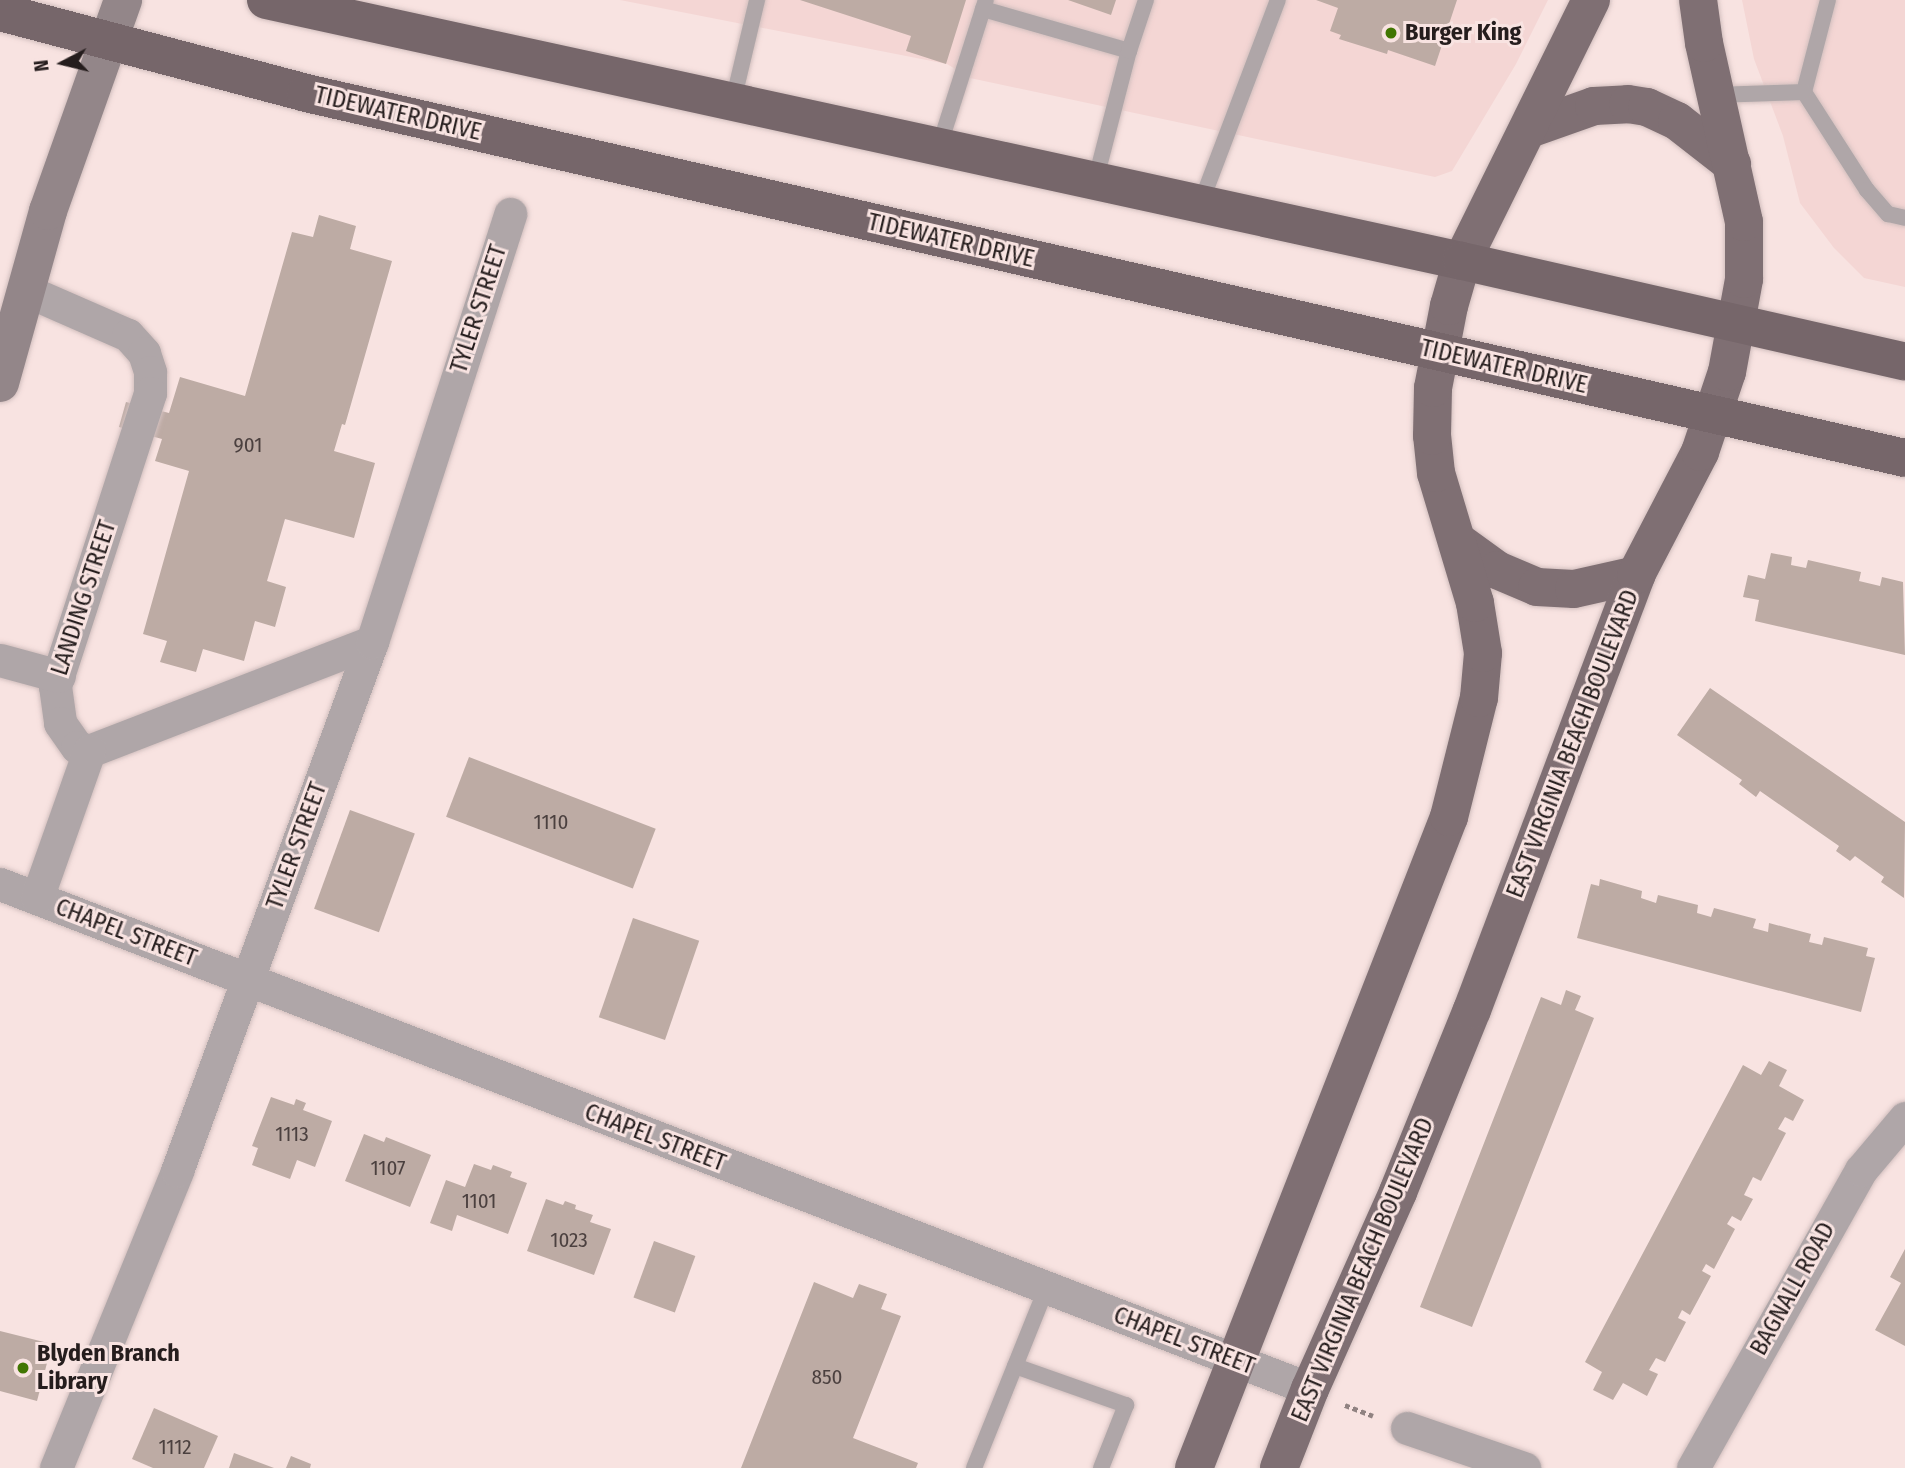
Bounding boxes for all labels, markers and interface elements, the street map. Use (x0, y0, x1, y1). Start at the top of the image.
place label: Burger King (1405, 19, 1521, 47)
marker: Burger King (1383, 25, 1399, 41)
north arrow (28, 28, 98, 98)
text: N (30, 59, 54, 73)
street label: TIDEWATER DRIVE (312, 81, 484, 147)
street label: TIDEWATER DRIVE (865, 208, 1037, 274)
street label: TYLER STREET (445, 241, 513, 377)
street label: TIDEWATER DRIVE (1418, 334, 1590, 400)
house number: 901 (234, 432, 262, 458)
street label: LANDING STREET (45, 517, 123, 679)
street label: EAST VIRGINIA BEACH BOULEVARD (1501, 586, 1645, 902)
street label: TYLER STREET (261, 779, 333, 913)
house number: 1110 (534, 809, 568, 835)
street label: CHAPEL STREET (51, 893, 201, 973)
street label: CHAPEL STREET (580, 1098, 730, 1178)
street label: EAST VIRGINIA BEACH BOULEVARD (1286, 1114, 1440, 1426)
house number: 1113 (275, 1121, 309, 1147)
house number: 1107 (370, 1155, 406, 1181)
house number: 1101 (462, 1188, 496, 1214)
street label: BAGNALL ROAD (1745, 1218, 1841, 1360)
house number: 1023 (550, 1227, 588, 1253)
street label: CHAPEL STREET (1109, 1301, 1259, 1381)
place label: Blyden Branch Library (37, 1340, 180, 1396)
marker: Blyden Branch Library (15, 1360, 31, 1376)
house number: 850 (811, 1364, 843, 1390)
house number: 1112 (158, 1434, 192, 1460)

